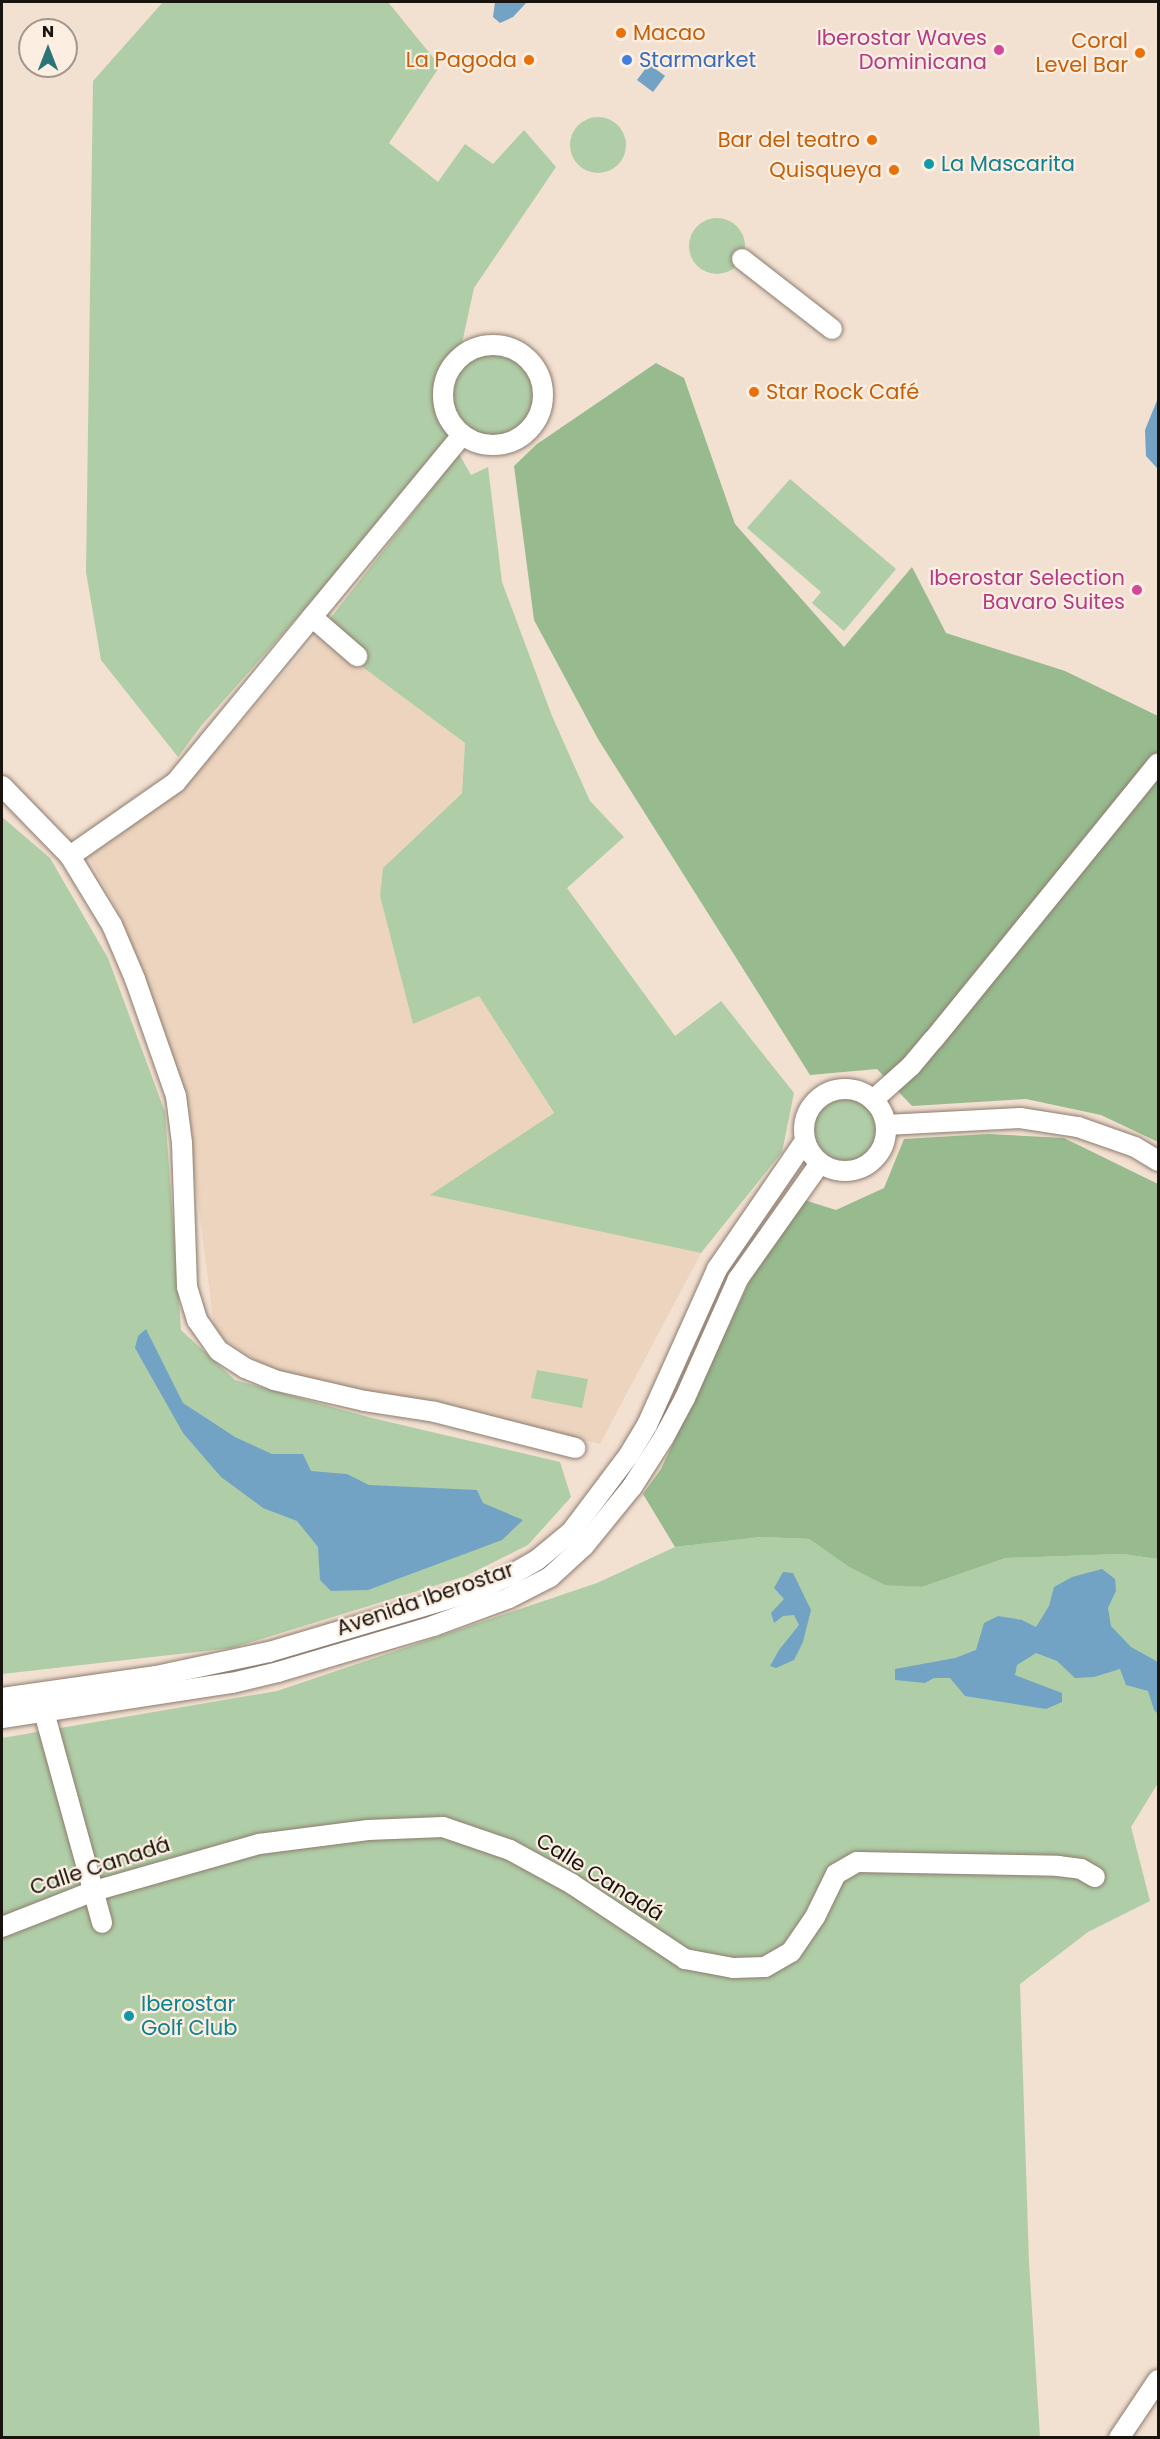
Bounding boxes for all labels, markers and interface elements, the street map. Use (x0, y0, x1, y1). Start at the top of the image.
north arrow (18, 18, 78, 78)
text: N (42, 20, 54, 43)
place label: Macao (633, 20, 706, 46)
place label: Iberostar Waves Dominicana (817, 25, 987, 75)
marker: Macao (614, 26, 628, 40)
place label: Coral Level Bar (1035, 28, 1128, 78)
marker: Iberostar Waves Dominicana (992, 43, 1006, 57)
marker: Coral Level Bar (1133, 46, 1147, 60)
place label: La Pagoda (406, 47, 517, 73)
place label: Starmarket (639, 47, 756, 73)
marker: La Pagoda (522, 53, 536, 67)
marker: Starmarket (620, 53, 634, 67)
place label: Bar del teatro (718, 127, 860, 153)
marker: Bar del teatro (865, 133, 879, 147)
place label: La Mascarita (941, 151, 1075, 177)
place label: Quisqueya (769, 157, 882, 183)
marker: La Mascarita (922, 157, 936, 171)
marker: Quisqueya (887, 163, 901, 177)
place label: Star Rock Café (766, 379, 919, 405)
marker: Star Rock Café (747, 385, 761, 399)
place label: Iberostar Selection Bavaro Suites (929, 565, 1125, 615)
marker: Iberostar Selection Bavaro Suites (1130, 583, 1144, 597)
street label: Avenida Iberostar (333, 1557, 517, 1641)
street label: Calle Canadá (531, 1828, 669, 1926)
street label: Calle Canadá (27, 1831, 173, 1901)
place label: Iberostar Golf Club (141, 1991, 237, 2041)
marker: Iberostar Golf Club (122, 2009, 136, 2023)

